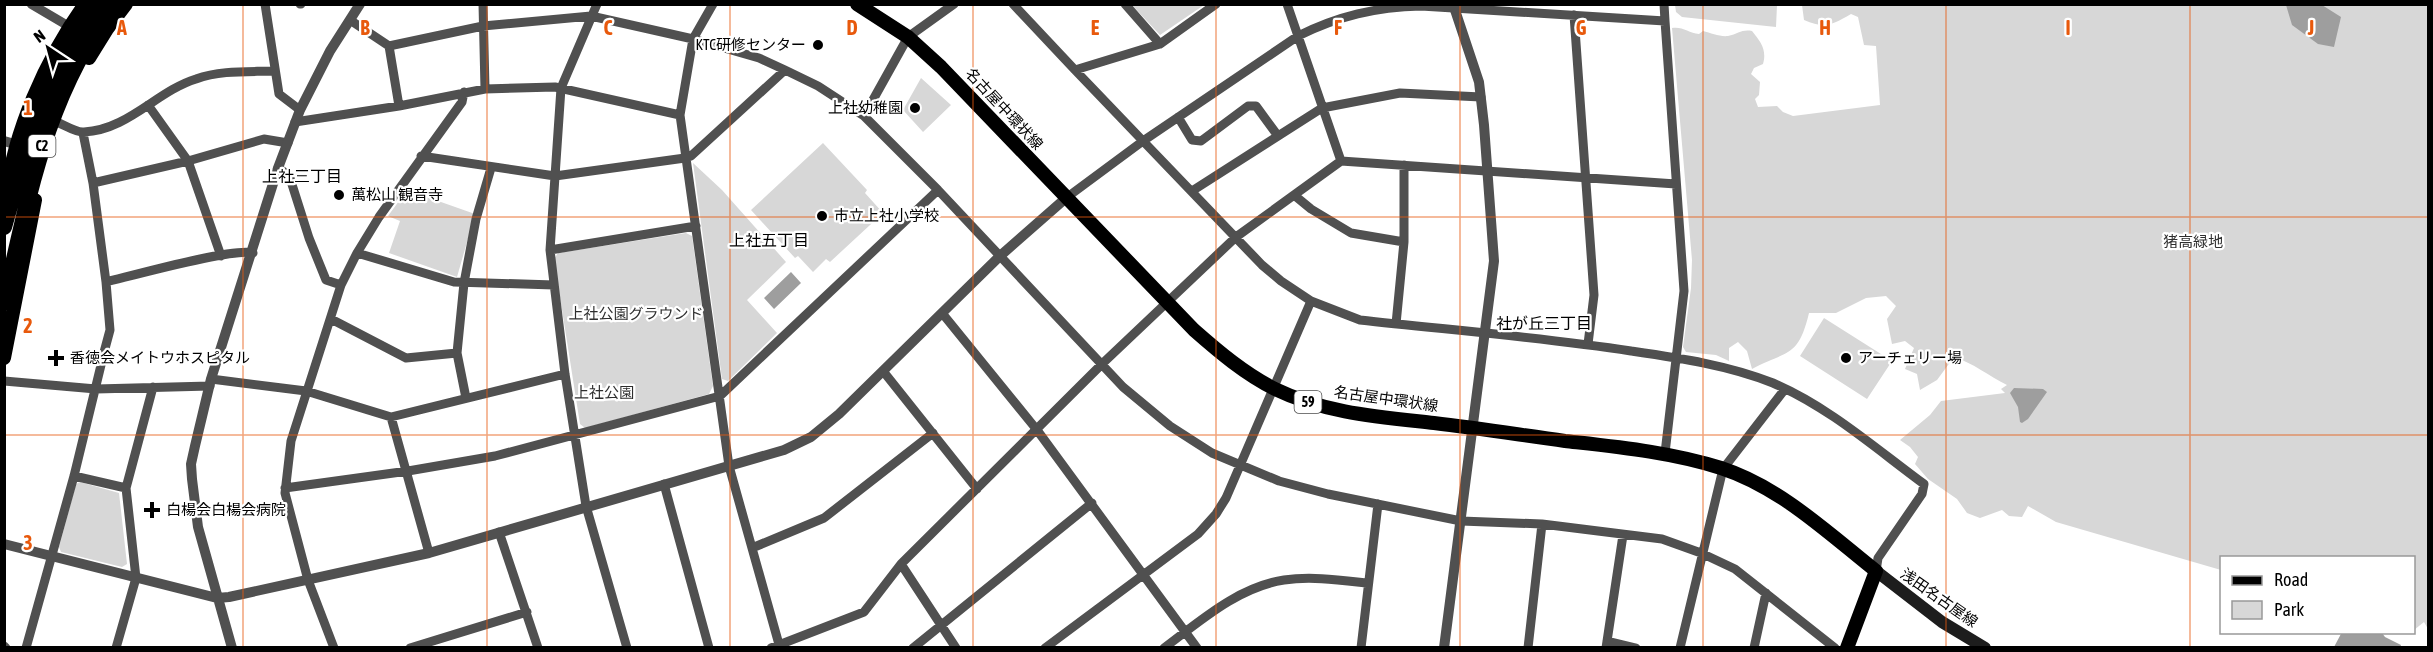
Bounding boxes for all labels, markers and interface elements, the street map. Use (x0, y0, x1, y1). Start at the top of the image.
text: A (116, 16, 127, 39)
text: B (360, 16, 370, 39)
text: C (604, 16, 613, 39)
text: D (846, 16, 858, 39)
text: E (1091, 16, 1100, 39)
text: F (1334, 16, 1342, 39)
text: G (1576, 16, 1587, 39)
text: H (1819, 16, 1831, 39)
text: I (2065, 16, 2071, 39)
text: J (2307, 16, 2314, 39)
north arrow (18, 18, 78, 78)
text: N (30, 26, 48, 46)
place label: KTC研修センター (696, 36, 806, 53)
marker: KTC研修センター (811, 38, 825, 52)
street label: 名古屋中環状線 (962, 64, 1046, 153)
text: 1 (23, 96, 33, 119)
place label: 上社幼稚園 (828, 99, 903, 116)
marker: 上社幼稚園 (908, 101, 922, 115)
road number: C2 (28, 135, 56, 157)
district label: 上社三丁目 (262, 167, 342, 185)
place label: 萬松山 観音寺 (351, 186, 443, 203)
marker: 萬松山 観音寺 (332, 188, 346, 202)
place label: 市立上社小学校 (834, 207, 939, 224)
marker: 市立上社小学校 (815, 209, 829, 223)
district label: 上社五丁目 (729, 231, 809, 249)
park label: 猪高緑地 (2163, 233, 2223, 250)
park label: 上社公園グラウンド (568, 305, 704, 322)
text: 2 (23, 314, 33, 337)
district label: 社が丘三丁目 (1496, 314, 1592, 332)
marker: 香徳会メイトウホスピタル (47, 349, 65, 367)
place label: 香徳会メイトウホスピタル (70, 349, 250, 366)
place label: アーチェリー場 (1858, 349, 1962, 366)
marker: アーチェリー場 (1839, 351, 1853, 365)
street label: 名古屋中環状線 (1333, 383, 1439, 414)
park label: 上社公園 (574, 384, 634, 401)
road number: 59 (1294, 391, 1322, 413)
marker: 白楊会白楊会病院 (143, 501, 161, 519)
place label: 白楊会白楊会病院 (166, 501, 286, 518)
text: 3 (23, 531, 33, 554)
legend (2220, 556, 2415, 634)
street label: 浅田名古屋線 (1898, 565, 1981, 630)
text: Road (2274, 569, 2308, 590)
text: Park (2274, 599, 2304, 620)

